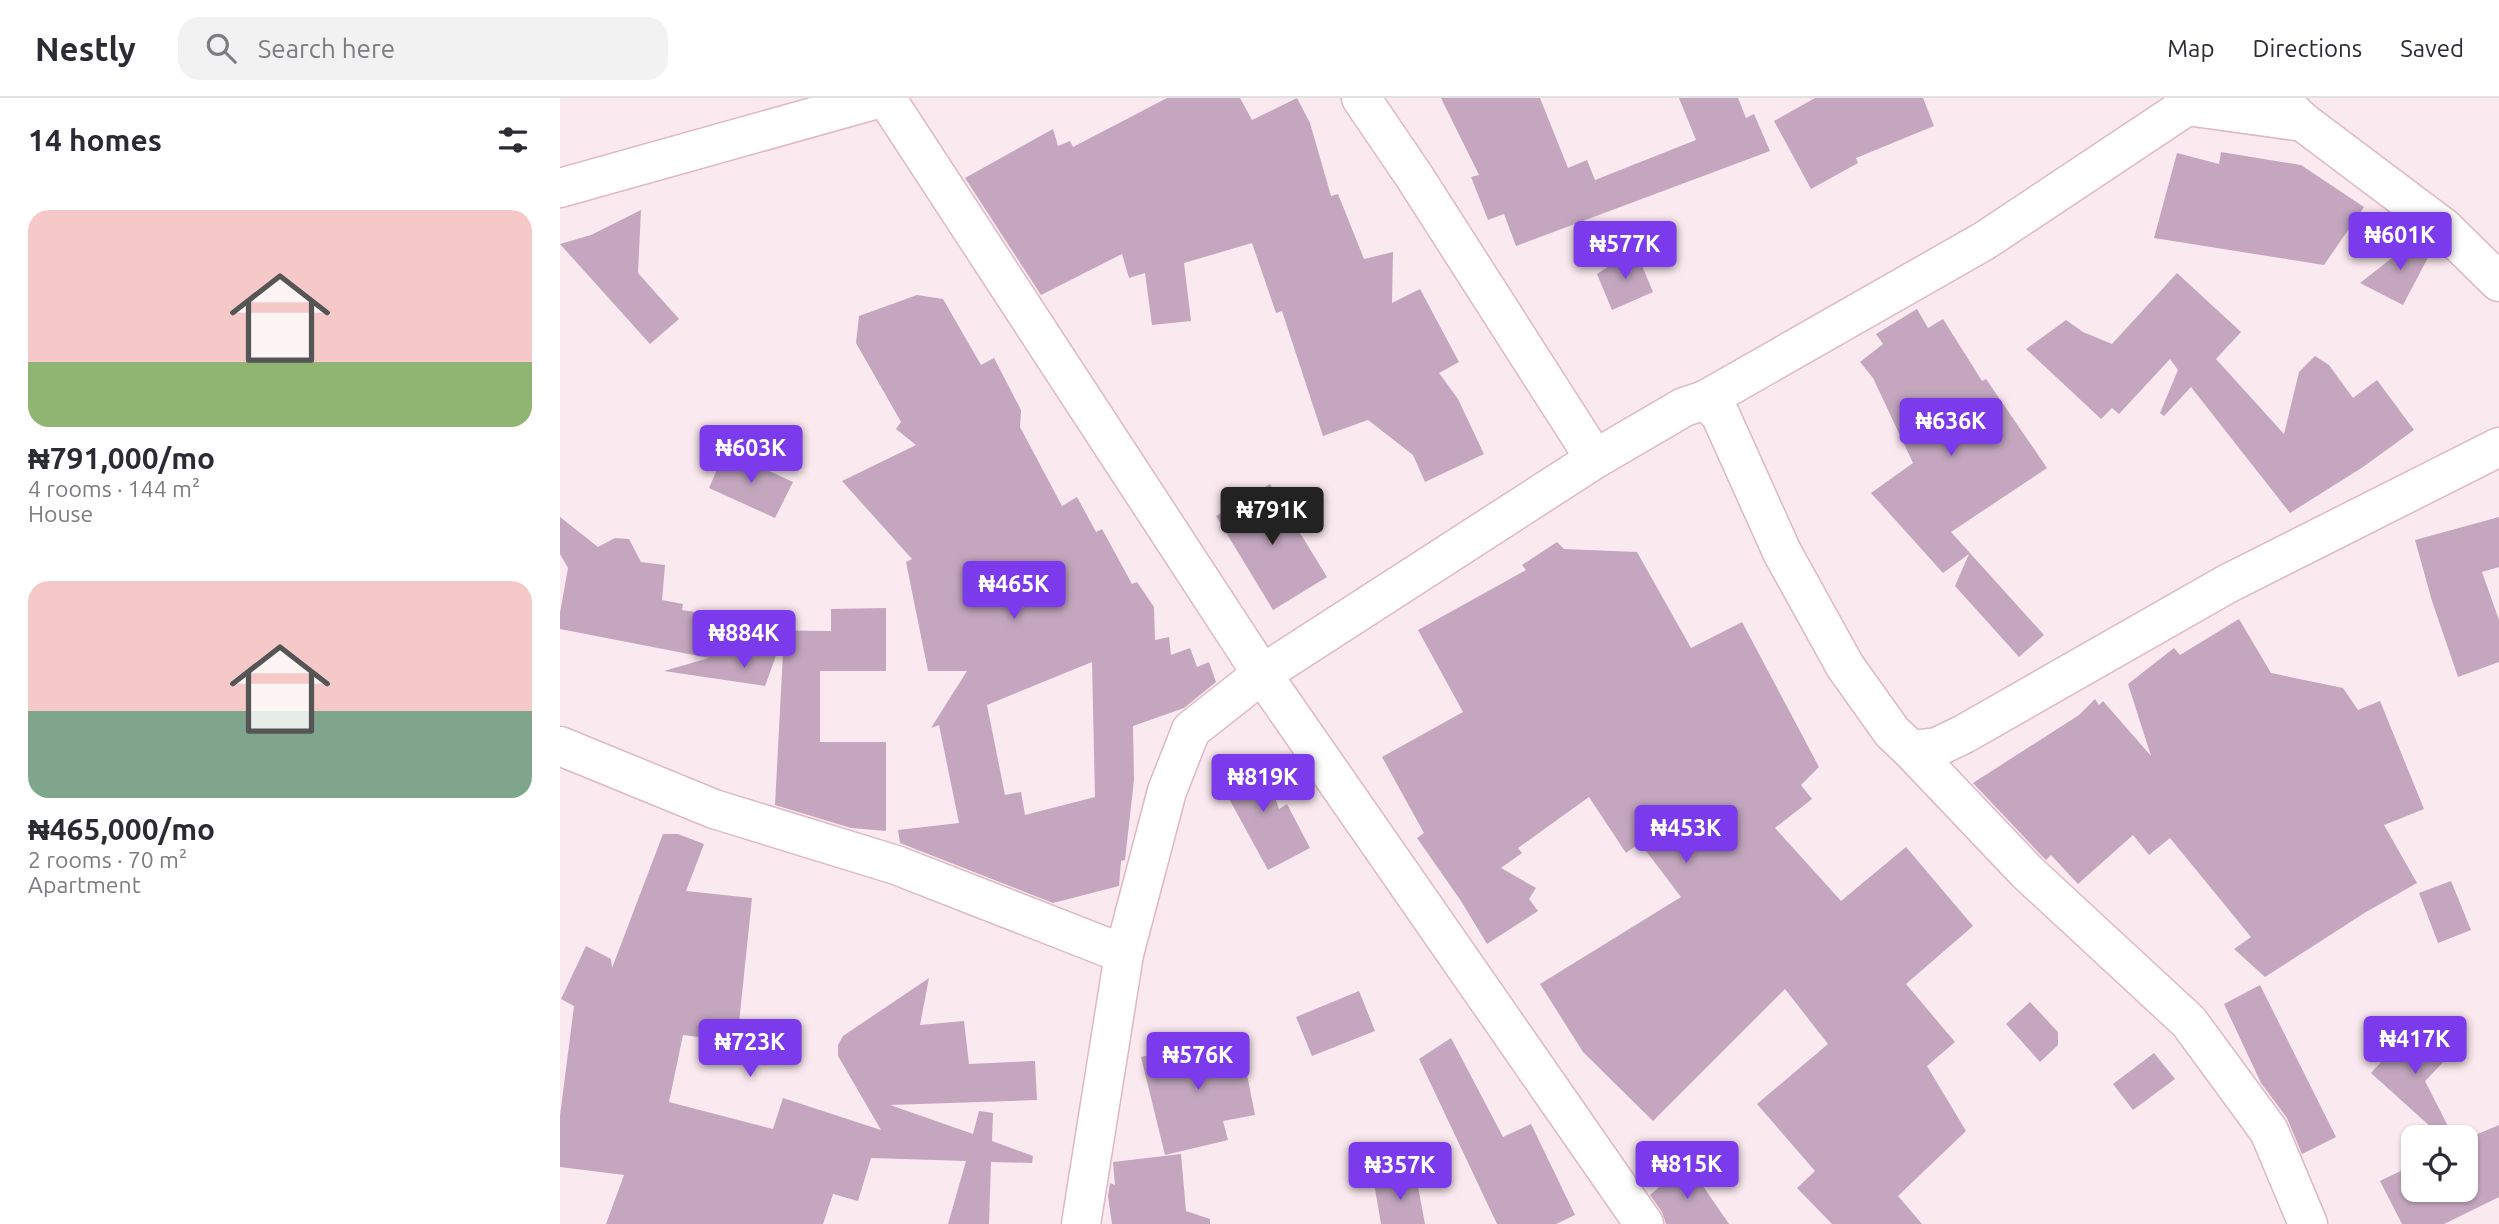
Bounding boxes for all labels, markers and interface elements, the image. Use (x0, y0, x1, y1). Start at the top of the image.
search box (178, 17, 668, 80)
icon: search (202, 29, 240, 67)
text: Nestly (35, 30, 136, 67)
text: Search here (258, 34, 395, 63)
text: Map (2167, 35, 2214, 62)
text: Directions (2252, 35, 2362, 62)
text: Saved (2400, 35, 2464, 62)
icon: filters (494, 121, 532, 159)
text: 14 homes (28, 123, 162, 157)
pin: ₦601K (2351, 212, 2449, 272)
pin: ₦577K (1576, 222, 1674, 281)
text: ₦601K (2365, 222, 2435, 247)
text: ₦577K (1590, 231, 1660, 256)
icon: home (217, 255, 343, 381)
pin: ₦636K (1902, 398, 2000, 458)
text: ₦636K (1916, 408, 1986, 433)
pin: ₦603K (702, 426, 800, 485)
text: ₦603K (716, 435, 786, 460)
text: ₦791,000/mo (28, 441, 215, 475)
text: 4 rooms · 144 m² (28, 476, 200, 501)
pin: ₦791K (1223, 488, 1321, 547)
text: ₦791K (1237, 497, 1307, 522)
text: House (28, 501, 93, 526)
pin: ₦465K (965, 561, 1063, 621)
text: ₦465K (979, 571, 1049, 596)
pin: ₦884K (695, 610, 793, 670)
text: ₦884K (709, 620, 779, 645)
icon: home (217, 626, 343, 752)
pin: ₦819K (1214, 754, 1312, 814)
text: ₦819K (1228, 764, 1298, 789)
pin: ₦453K (1637, 806, 1735, 865)
text: ₦465,000/mo (28, 812, 215, 846)
text: ₦453K (1651, 815, 1721, 840)
text: 2 rooms · 70 m² (28, 847, 187, 872)
text: Apartment (28, 872, 141, 897)
pin: ₦417K (2366, 1016, 2464, 1076)
pin: ₦723K (701, 1020, 799, 1079)
text: ₦417K (2380, 1026, 2450, 1051)
text: ₦723K (715, 1029, 785, 1054)
pin: ₦576K (1149, 1032, 1247, 1092)
text: ₦576K (1163, 1042, 1233, 1067)
map controls (2401, 1125, 2478, 1202)
button: locate (2401, 1125, 2478, 1202)
pin: ₦357K (1351, 1142, 1449, 1202)
pin: ₦815K (1638, 1142, 1736, 1201)
text: ₦815K (1652, 1151, 1722, 1176)
text: ₦357K (1365, 1152, 1435, 1177)

